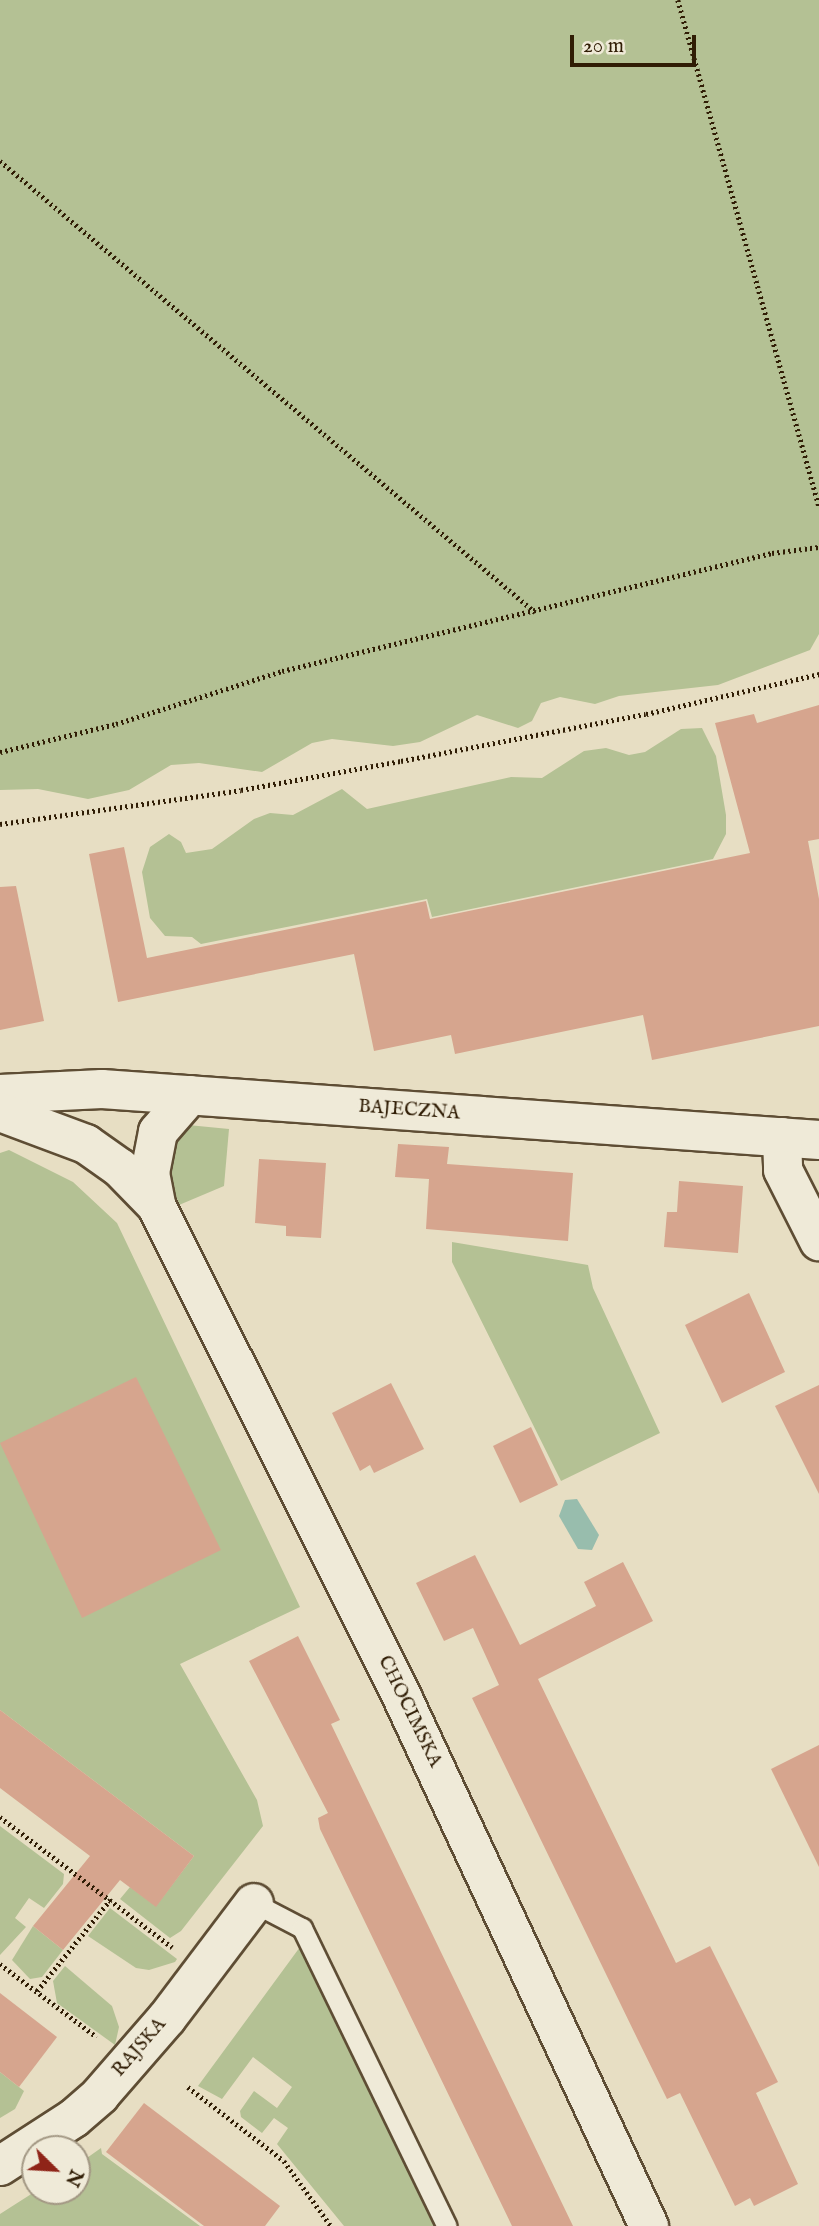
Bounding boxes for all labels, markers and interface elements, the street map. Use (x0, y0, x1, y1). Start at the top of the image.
scale bar (574, 21, 700, 65)
text: 20 m (583, 33, 624, 60)
street label: BAJECZNA (357, 1096, 461, 1126)
street label: CHOCIMSKA (372, 1652, 446, 1772)
street label: RAJSKA (108, 2014, 172, 2082)
north arrow (21, 2135, 91, 2205)
text: N (59, 2165, 88, 2190)

